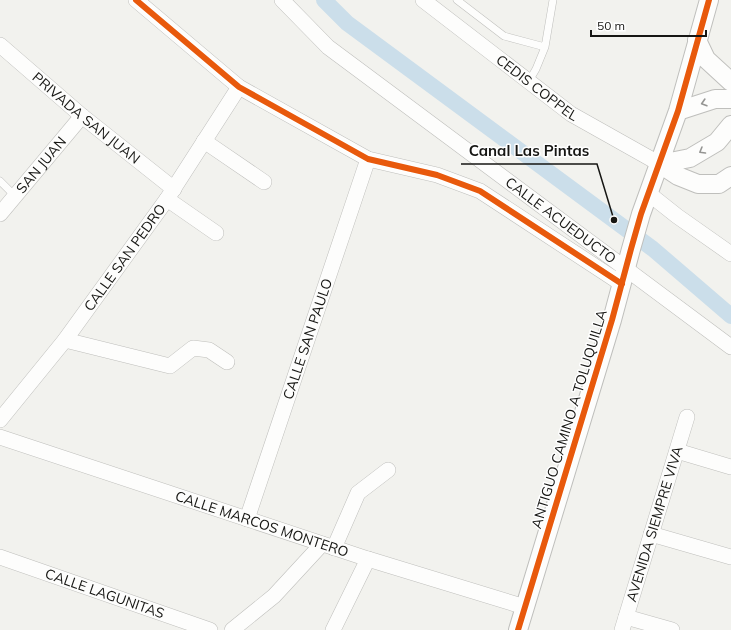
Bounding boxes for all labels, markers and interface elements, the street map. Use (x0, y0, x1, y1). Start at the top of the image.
scale bar (591, 12, 706, 38)
text: 50 m (597, 18, 625, 33)
street label: CEDIS COPPEL (493, 51, 581, 125)
street label: PRIVADA SAN JUAN (29, 69, 145, 167)
one-way arrow (701, 98, 708, 107)
street label: SAN JUAN (13, 133, 69, 197)
callout: Canal Las Pintas (461, 137, 597, 164)
text: Canal Las Pintas (469, 141, 589, 160)
one-way arrow (699, 146, 706, 153)
street label: CALLE ACUEDUCTO (502, 173, 620, 267)
street label: CALLE SAN PEDRO (80, 200, 170, 315)
street label: CALLE SAN PAULO (279, 276, 336, 402)
street label: ANTIGUO CAMINO A TOLUQUILLA (527, 307, 611, 531)
street label: AVENIDA SIEMPRE VIVA (622, 443, 687, 604)
street label: CALLE MARCOS MONTERO (173, 487, 351, 561)
street label: CALLE LAGUNITAS (43, 564, 167, 623)

